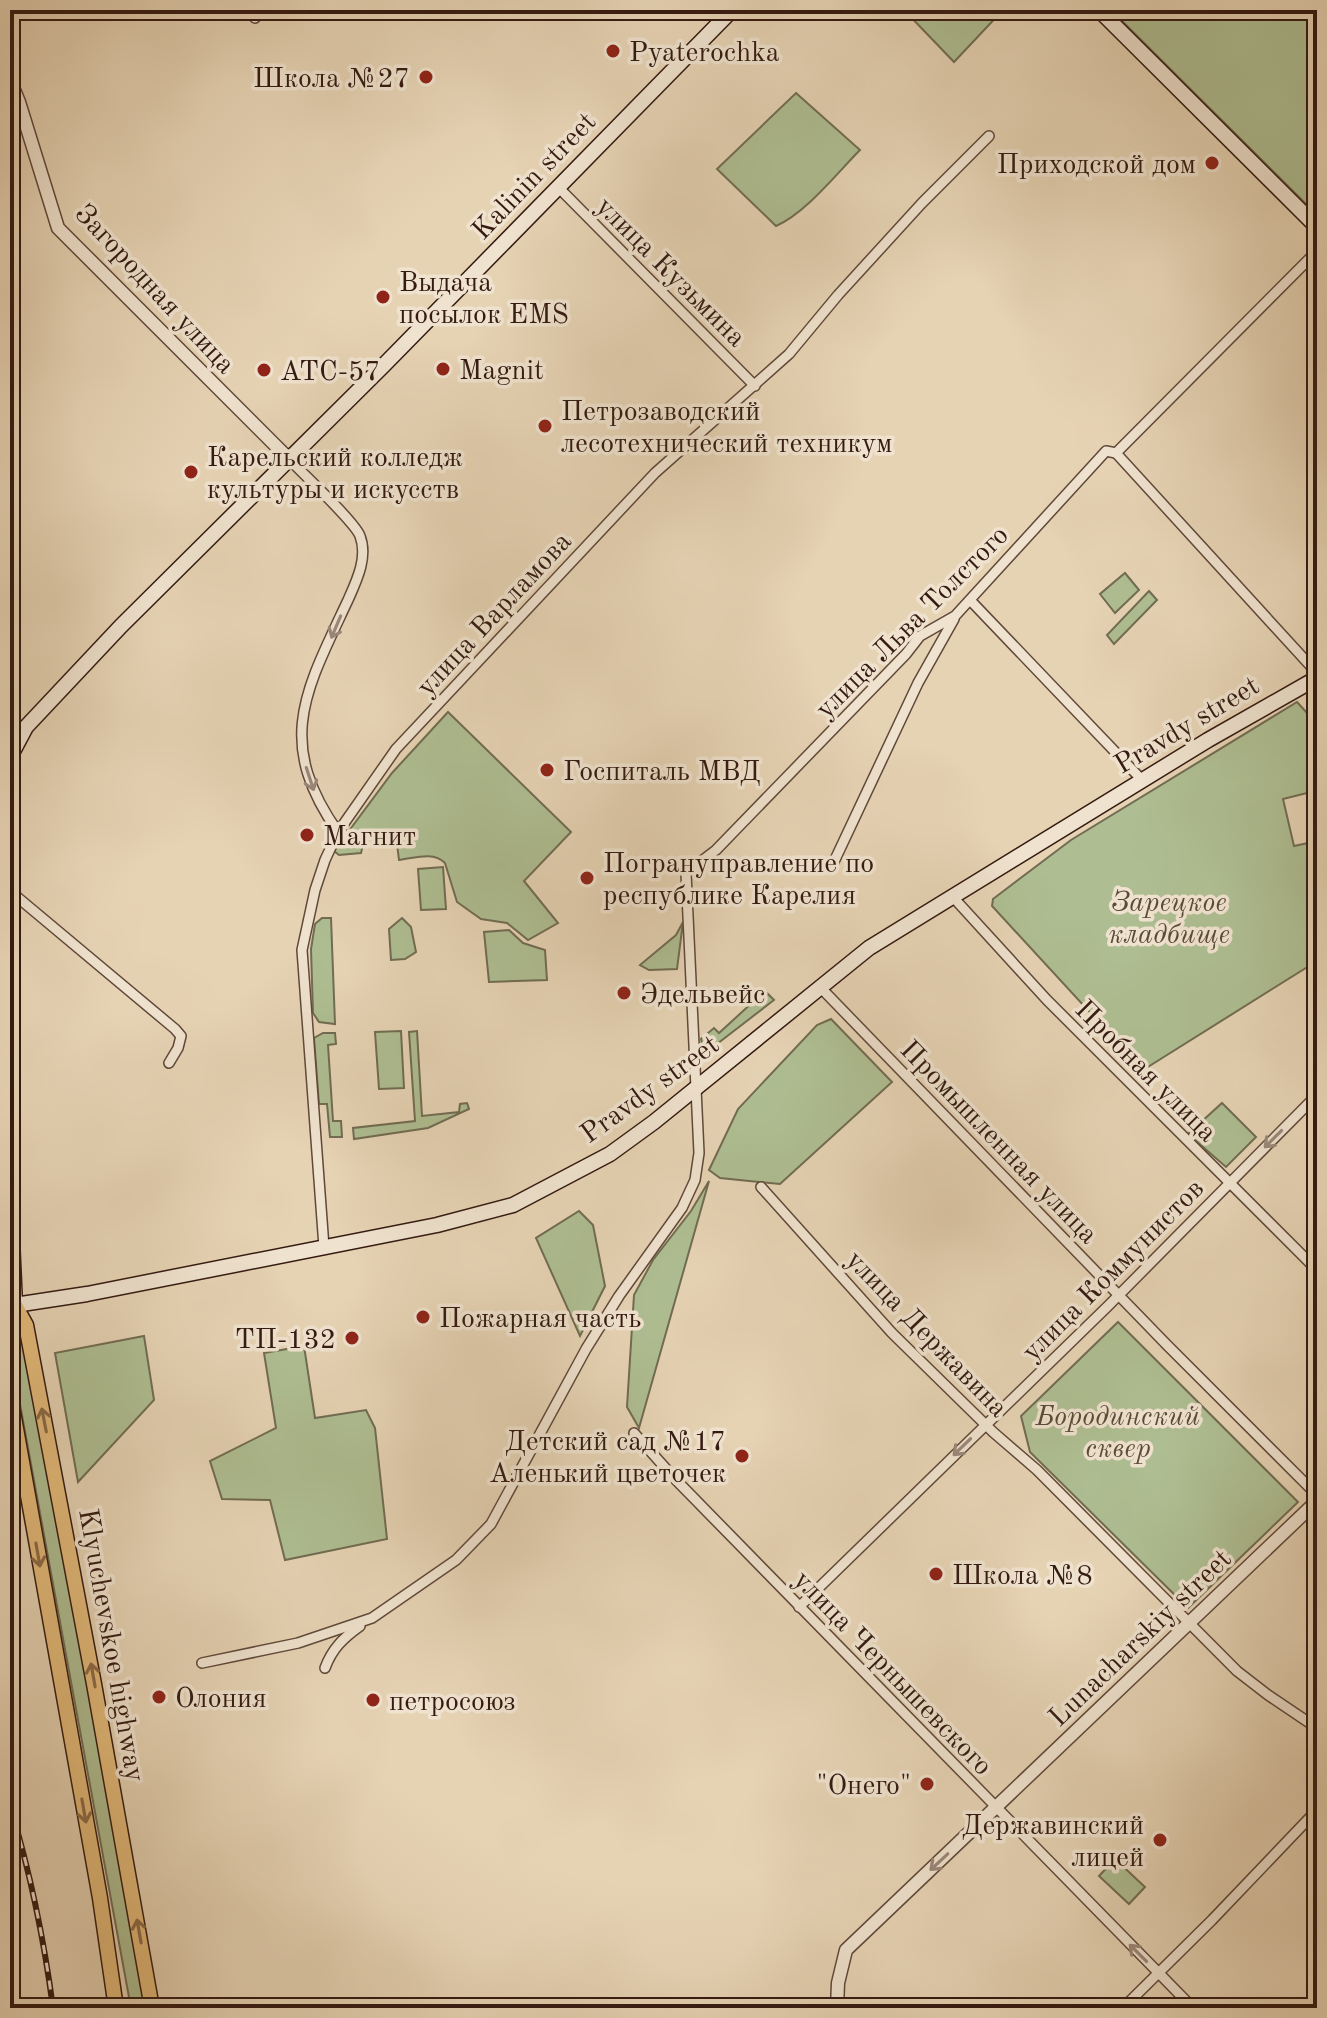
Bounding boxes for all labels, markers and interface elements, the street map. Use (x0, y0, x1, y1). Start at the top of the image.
place label: Pyaterochka (629, 40, 780, 68)
marker: Pyaterochka (604, 42, 622, 60)
place label: Школа №27 (253, 66, 410, 94)
marker: Школа №27 (417, 68, 435, 86)
street label: Kalinin street (468, 108, 602, 246)
place label: Приходской дом (997, 152, 1196, 180)
marker: Приходской дом (1203, 154, 1221, 172)
street label: улица Кузьмина (590, 193, 750, 353)
street label: Загородная улица (68, 200, 239, 380)
place label: Выдача посылок EMS (399, 270, 569, 330)
marker: Выдача посылок EMS (374, 288, 392, 306)
place label: Magnit (459, 358, 544, 386)
place label: АТС-57 (280, 359, 381, 387)
marker: Magnit (434, 360, 452, 378)
marker: АТС-57 (255, 361, 273, 379)
place label: Петрозаводский лесотехнический техникум (561, 399, 892, 459)
marker: Петрозаводский лесотехнический техникум (536, 417, 554, 435)
place label: Карельский колледж культуры и искусств (207, 445, 463, 505)
marker: Карельский колледж культуры и искусств (182, 463, 200, 481)
street label: улица Льва Толстого (811, 521, 1015, 725)
street label: улица Варламова (413, 528, 578, 702)
one-way arrow (328, 614, 342, 639)
street label: Pravdy street (1110, 673, 1265, 781)
place label: Госпиталь МВД (563, 759, 761, 787)
marker: Госпиталь МВД (538, 761, 556, 779)
one-way arrow (303, 765, 318, 791)
place label: Магнит (323, 824, 416, 852)
marker: Магнит (298, 826, 316, 844)
place label: Погрануправление по республике Карелия (603, 851, 874, 911)
marker: Погрануправление по республике Карелия (578, 869, 596, 887)
park label: Зарецкое кладбище (1108, 889, 1230, 950)
place label: Эдельвейс (640, 982, 765, 1010)
marker: Эдельвейс (615, 984, 633, 1002)
street label: Пробная улица (1069, 996, 1221, 1148)
street label: Pravdy street (576, 1031, 725, 1150)
street label: Промышленная улица (894, 1036, 1102, 1250)
one-way arrow (1264, 1129, 1283, 1148)
street label: улица Коммунистов (1018, 1175, 1210, 1367)
street label: улица Державина (840, 1247, 1012, 1424)
place label: Пожарная часть (439, 1306, 641, 1334)
marker: Пожарная часть (414, 1308, 432, 1326)
place label: ТП-132 (235, 1327, 336, 1355)
marker: ТП-132 (343, 1329, 361, 1347)
park label: Бородинский сквер (1035, 1404, 1200, 1464)
one-way arrow (36, 1407, 51, 1433)
place label: Детский сад №17 Аленький цветочек (489, 1429, 726, 1489)
one-way arrow (952, 1437, 972, 1456)
marker: Детский сад №17 Аленький цветочек (733, 1447, 751, 1465)
street label: Klyuchevskoe highway (72, 1507, 148, 1785)
one-way arrow (32, 1541, 47, 1567)
street label: Lunacharskiy street (1045, 1545, 1238, 1733)
place label: Школа №8 (952, 1563, 1093, 1591)
marker: Школа №8 (927, 1565, 945, 1583)
street label: улица Чернышевского (787, 1566, 996, 1782)
one-way arrow (84, 1663, 99, 1688)
place label: Олония (175, 1686, 267, 1714)
marker: Олония (150, 1688, 168, 1706)
place label: петросоюз (389, 1689, 516, 1717)
marker: петросоюз (364, 1691, 382, 1709)
place label: "Онего" (816, 1773, 911, 1801)
marker: "Онего" (918, 1775, 936, 1793)
one-way arrow (78, 1797, 93, 1823)
place label: Державинский лицей (962, 1813, 1144, 1873)
marker: Державинский лицей (1151, 1831, 1169, 1849)
one-way arrow (929, 1853, 949, 1872)
one-way arrow (130, 1919, 145, 1944)
one-way arrow (1128, 1943, 1147, 1963)

